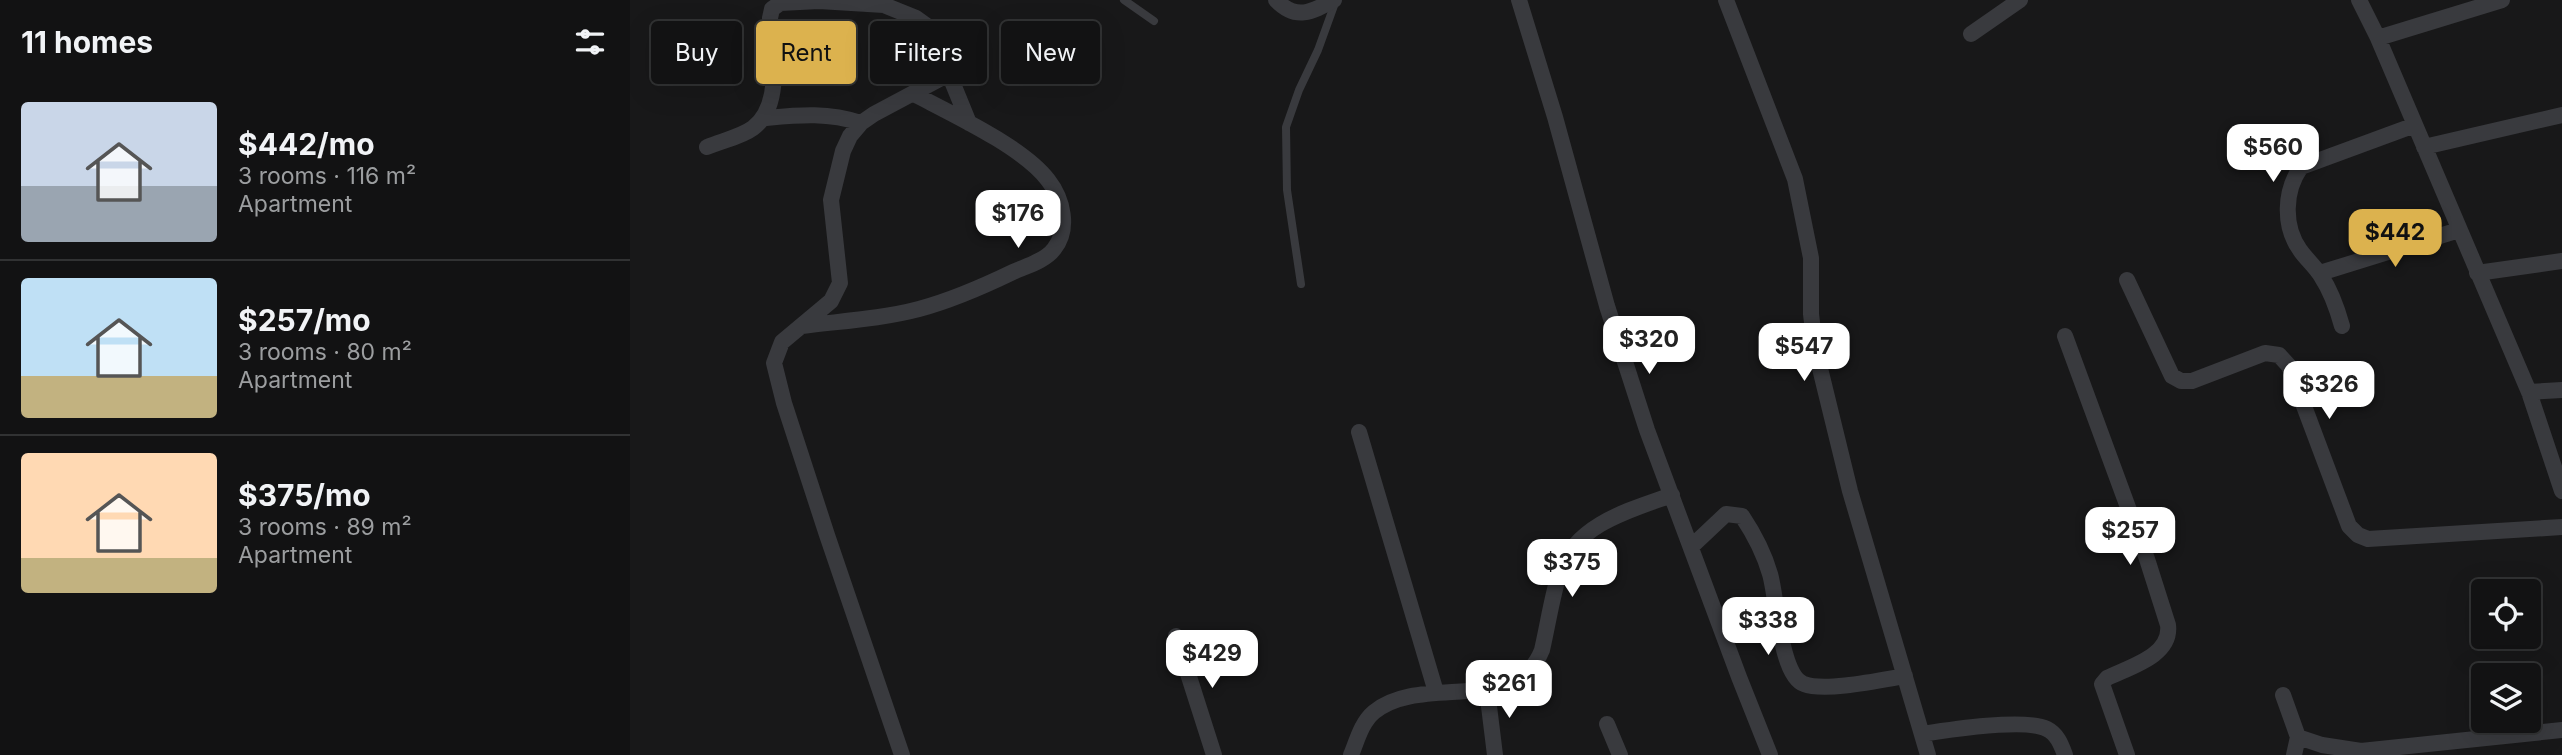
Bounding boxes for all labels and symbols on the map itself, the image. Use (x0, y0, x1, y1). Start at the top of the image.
pin: $560 (2232, 124, 2314, 184)
pin: $176 (977, 190, 1059, 250)
pin: $442 (2354, 210, 2436, 269)
pin: $320 (1608, 316, 1690, 376)
pin: $547 (1763, 324, 1845, 383)
pin: $326 (2288, 362, 2370, 421)
pin: $257 (2089, 508, 2171, 567)
pin: $375 (1531, 540, 1613, 599)
pin: $338 (1727, 598, 1809, 657)
pin: $429 (1171, 630, 1253, 690)
pin: $261 (1468, 660, 1550, 720)

